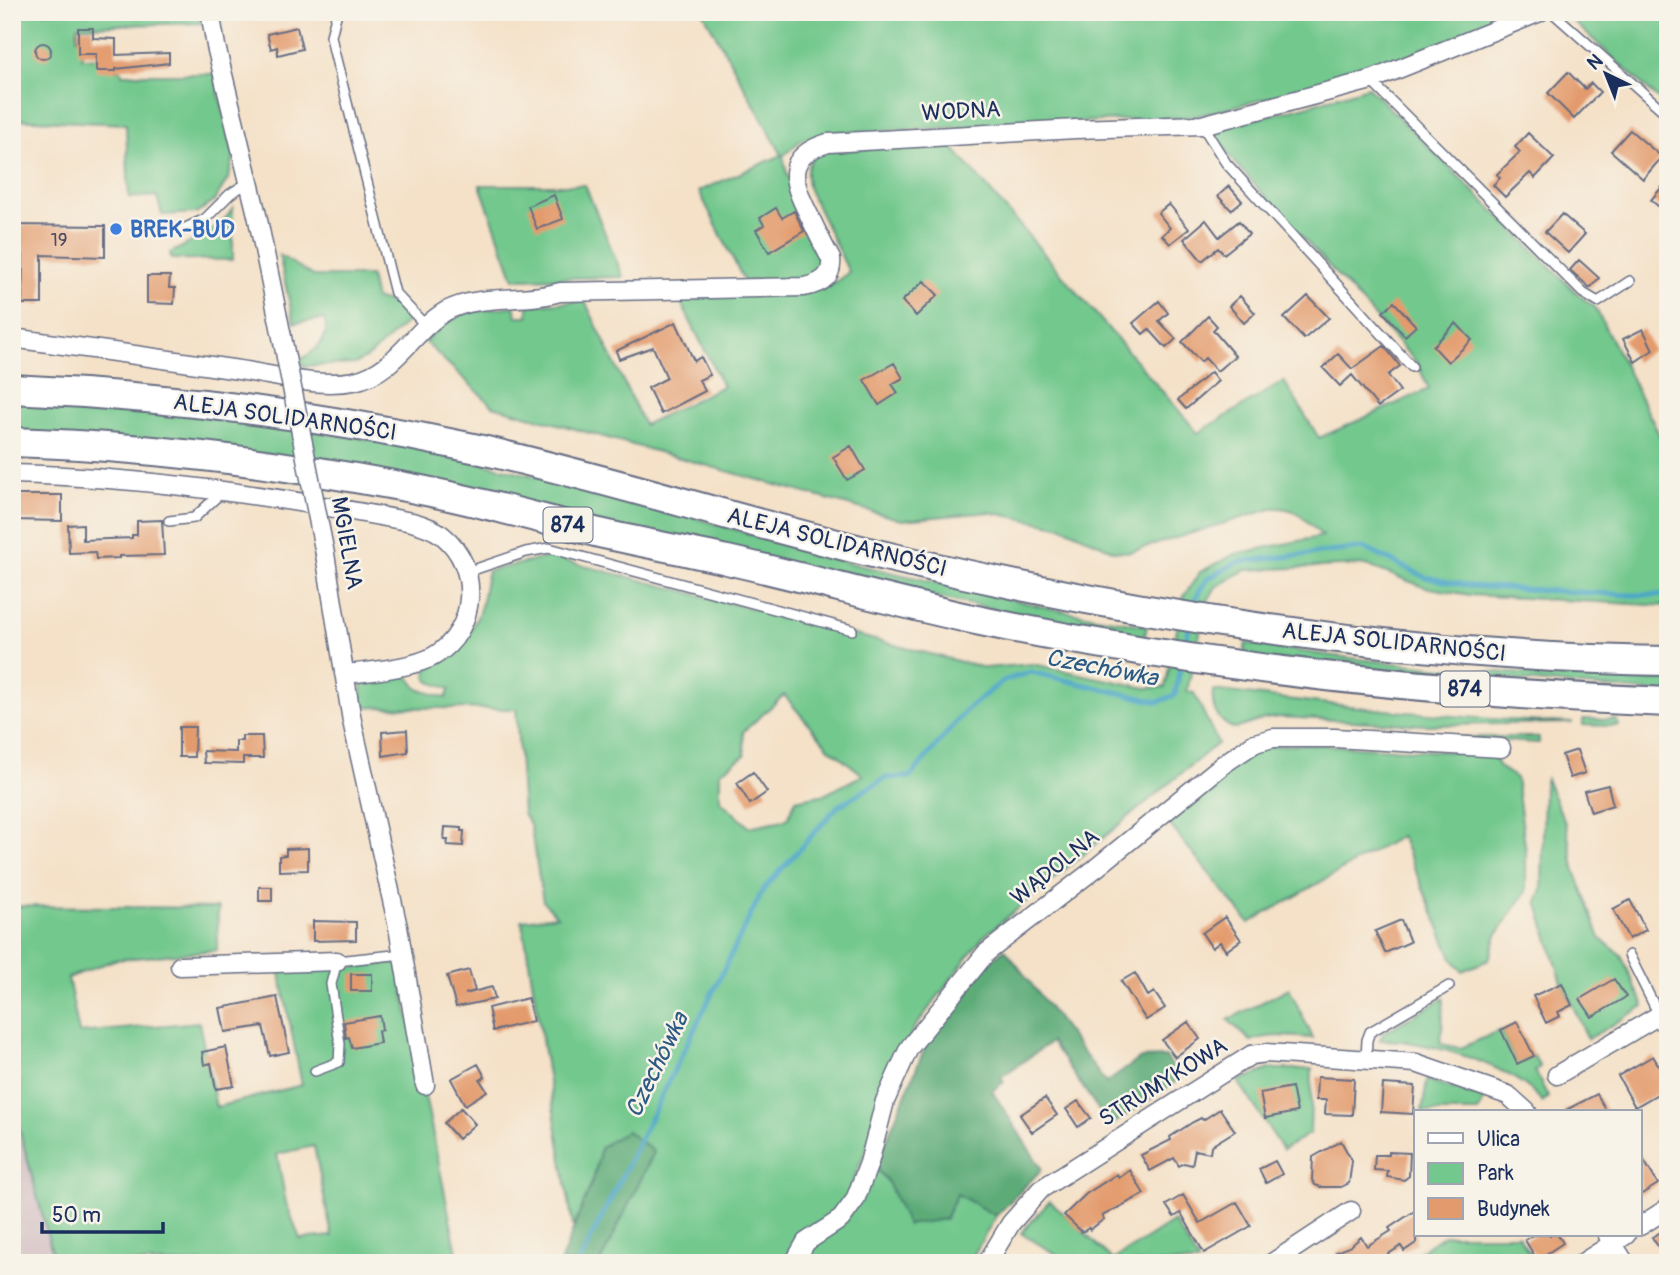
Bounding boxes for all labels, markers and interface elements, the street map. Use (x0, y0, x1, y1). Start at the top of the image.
north arrow (1572, 38, 1642, 108)
text: N (1582, 49, 1608, 75)
street label: WODNA (921, 94, 1001, 128)
place label: BREK-BUD (130, 215, 235, 244)
marker: BREK-BUD (108, 221, 124, 237)
house number: 19 (50, 228, 68, 252)
street label: ALEJA SOLIDARNOŚCI (171, 387, 399, 447)
street label: MGIELNA (325, 494, 369, 592)
street label: ALEJA SOLIDARNOŚCI (724, 501, 950, 583)
road number: 874 (544, 508, 592, 542)
street label: ALEJA SOLIDARNOŚCI (1280, 616, 1508, 668)
water label: Czechówka (1044, 643, 1162, 693)
road number: 874 (1440, 672, 1490, 706)
street label: WĄDOLNA (1005, 822, 1105, 912)
water label: Czechówka (619, 1006, 696, 1122)
street label: STRUMYKOWA (1093, 1031, 1233, 1133)
legend (1414, 1110, 1642, 1236)
text: Ulica (1477, 1126, 1520, 1153)
text: Park (1477, 1160, 1514, 1187)
scale bar (42, 1191, 163, 1235)
text: Budynek (1477, 1196, 1550, 1223)
text: 50 m (52, 1202, 101, 1229)

